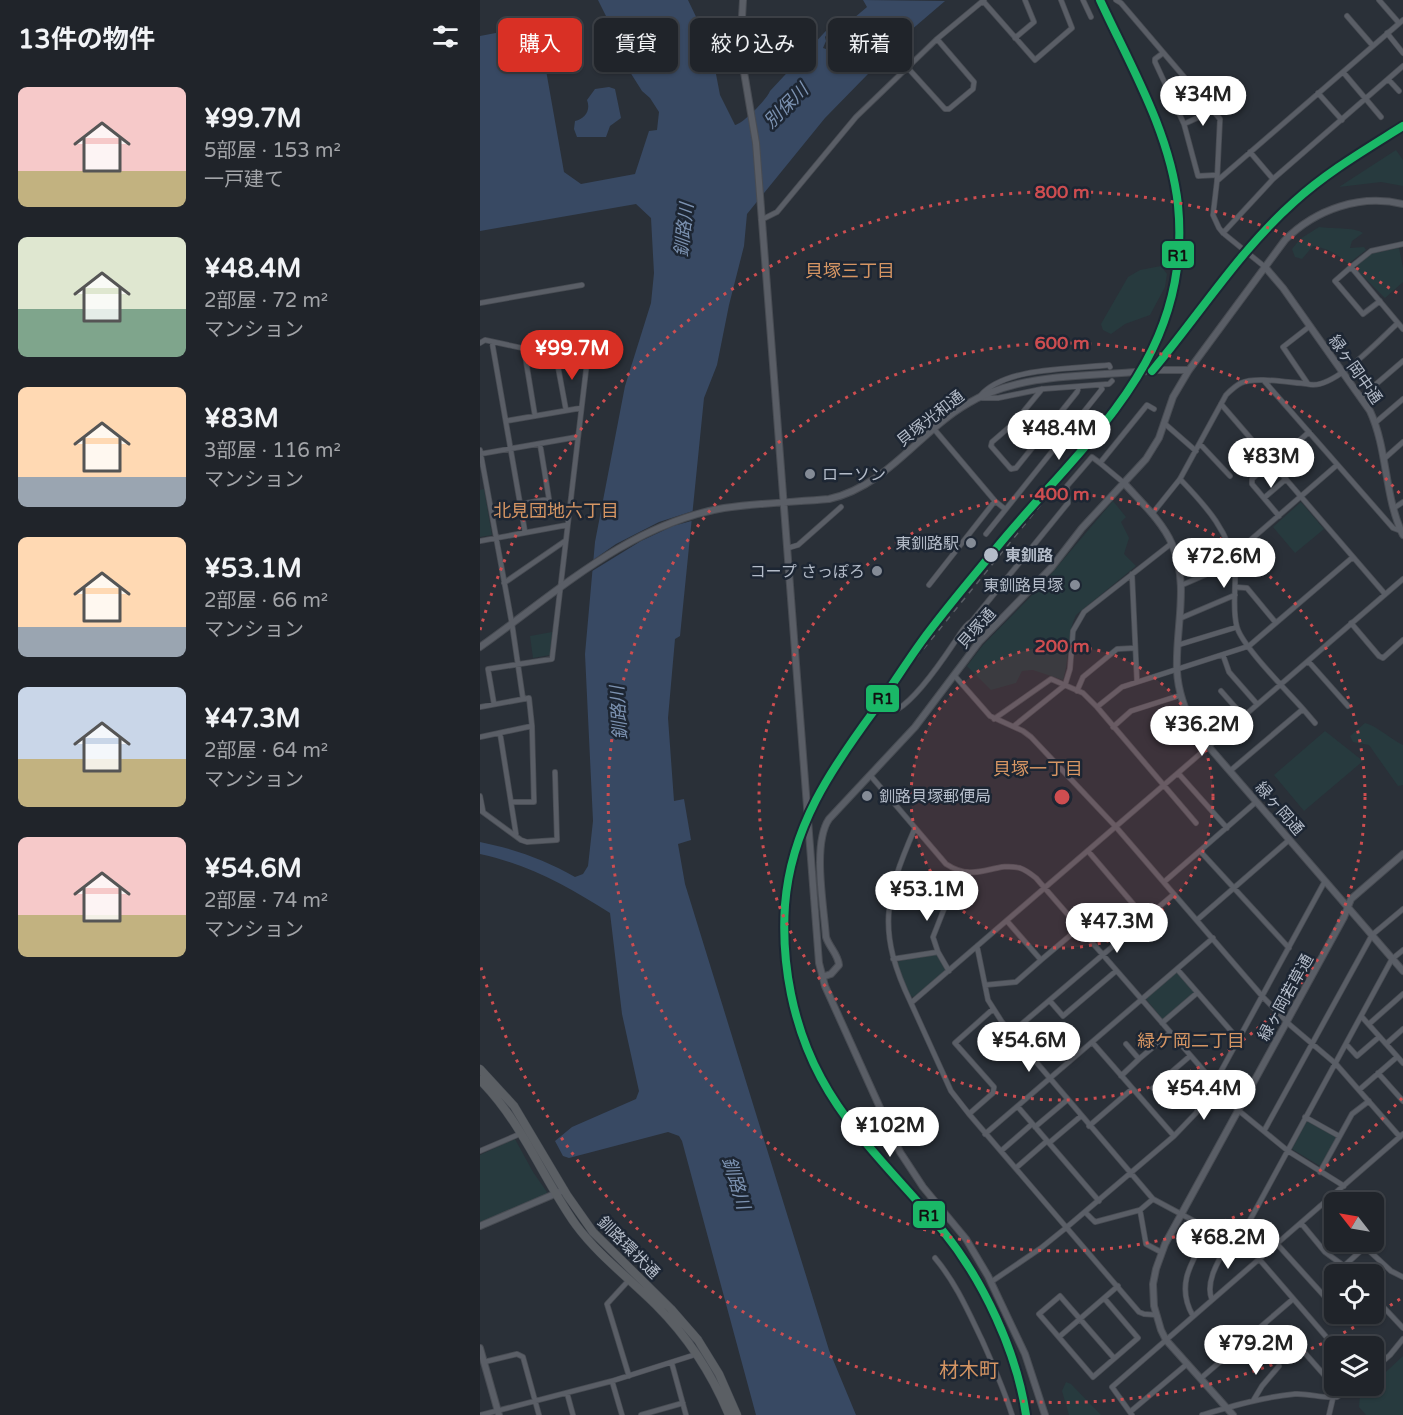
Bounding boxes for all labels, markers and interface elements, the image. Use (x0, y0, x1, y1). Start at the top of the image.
chip: 購入 (498, 18, 582, 72)
chip: 賃貸 (594, 18, 678, 72)
chip: 絞り込み (690, 18, 816, 72)
chip: 新着 (828, 18, 912, 72)
icon: filters (429, 20, 462, 53)
text: 13件の物件 (18, 24, 155, 55)
pin: ¥34M (1167, 76, 1239, 127)
water label: 別保川 (759, 78, 814, 133)
text: ¥34M (1174, 83, 1232, 107)
text: ¥99.7M (204, 103, 302, 134)
icon: home (66, 111, 138, 183)
text: 5部屋 · 153 m² (204, 139, 341, 163)
text: 一戸建て (204, 168, 284, 192)
text: 800 m (1034, 181, 1090, 203)
water label: 釧路川 (670, 200, 698, 258)
line badge: R1 (1161, 240, 1195, 269)
text: R1 (1167, 246, 1189, 266)
text: ¥48.4M (204, 253, 301, 284)
district label: 貝塚三丁目 (805, 260, 895, 282)
icon: home (66, 261, 138, 333)
text: 2部屋 · 72 m² (204, 289, 328, 313)
text: マンション (204, 318, 304, 342)
pin: ¥99.7M (523, 330, 621, 381)
street label: 緑ヶ岡中通 (1324, 331, 1386, 408)
text: 600 m (1034, 332, 1090, 354)
text: ¥99.7M (534, 337, 610, 361)
street label: 貝塚光和通 (893, 386, 968, 451)
text: ¥83M (204, 403, 279, 434)
pin: ¥48.4M (1010, 410, 1108, 461)
icon: home (66, 411, 138, 483)
text: ¥48.4M (1022, 417, 1096, 441)
pin: ¥83M (1235, 438, 1307, 489)
text: 3部屋 · 116 m² (204, 439, 341, 463)
text: ¥83M (1242, 445, 1300, 469)
place label: ローソン (822, 465, 886, 485)
marker: ローソン (803, 467, 817, 481)
text: マンション (204, 468, 304, 492)
text: 400 m (1034, 483, 1090, 505)
district label: 北見団地六丁目 (493, 500, 619, 522)
place label: 東釧路駅 (895, 534, 959, 554)
marker: 東釧路駅 (964, 536, 978, 550)
pin: ¥72.6M (1175, 538, 1273, 589)
text: ¥72.6M (1186, 545, 1262, 569)
marker: 東釧路 (982, 546, 1000, 564)
place label: 東釧路 (1005, 546, 1053, 566)
text: ¥53.1M (204, 553, 302, 584)
icon: home (66, 561, 138, 633)
place label: コープ さっぽろ (750, 562, 865, 582)
marker: コープ さっぽろ (870, 564, 884, 578)
place label: 東釧路貝塚 (983, 576, 1063, 596)
marker: 東釧路貝塚 (1068, 578, 1082, 592)
text: 2部屋 · 66 m² (204, 589, 328, 613)
street label: 貝塚通 (953, 604, 1000, 653)
text: マンション (204, 618, 304, 642)
text: 200 m (1034, 635, 1090, 657)
water label: 釧路川 (606, 683, 632, 741)
line badge: R1 (865, 684, 900, 713)
text: R1 (872, 689, 894, 709)
text: ¥47.3M (204, 703, 301, 734)
pin: ¥36.2M (1153, 706, 1251, 757)
icon: home (66, 711, 138, 783)
text: ¥36.2M (1164, 713, 1240, 737)
text: 2部屋 · 64 m² (204, 739, 328, 763)
district label: 貝塚一丁目 (993, 758, 1083, 780)
text: マンション (204, 768, 304, 792)
street label: 緑ヶ岡通 (1251, 778, 1308, 839)
place label: 釧路貝塚郵便局 (879, 787, 991, 807)
centre of rings (1052, 787, 1072, 807)
marker: 釧路貝塚郵便局 (860, 789, 874, 803)
text: ¥54.6M (204, 853, 302, 884)
icon: home (66, 861, 138, 933)
pin: ¥53.1M (878, 871, 976, 922)
text: ¥53.1M (889, 878, 965, 902)
text: 2部屋 · 74 m² (204, 889, 328, 913)
pin: ¥47.3M (1068, 903, 1166, 954)
text: ¥47.3M (1080, 910, 1154, 934)
text: マンション (204, 918, 304, 942)
street label: 緑ヶ岡若草通 (1254, 951, 1318, 1044)
pin: ¥54.6M (980, 1022, 1078, 1073)
text: ¥54.6M (991, 1029, 1067, 1053)
district label: 緑ケ岡二丁目 (1137, 1030, 1245, 1052)
pin: ¥54.4M (1155, 1070, 1253, 1121)
text: ¥54.4M (1167, 1077, 1241, 1101)
pin: ¥102M (848, 1107, 932, 1158)
text: ¥102M (855, 1114, 925, 1138)
water label: 釧路川 (718, 1154, 755, 1214)
north arrow (1324, 1192, 1384, 1252)
map controls (1324, 1192, 1384, 1396)
line badge: R1 (912, 1200, 946, 1229)
text: R1 (918, 1206, 940, 1226)
street label: 釧路環状通 (593, 1212, 664, 1283)
pin: ¥68.2M (1179, 1219, 1277, 1270)
text: ¥68.2M (1190, 1226, 1266, 1250)
button: locate (1324, 1264, 1384, 1324)
pin: ¥79.2M (1207, 1325, 1305, 1376)
text: ¥79.2M (1218, 1332, 1294, 1356)
button: layers (1324, 1336, 1384, 1396)
district label: 材木町 (939, 1359, 999, 1383)

